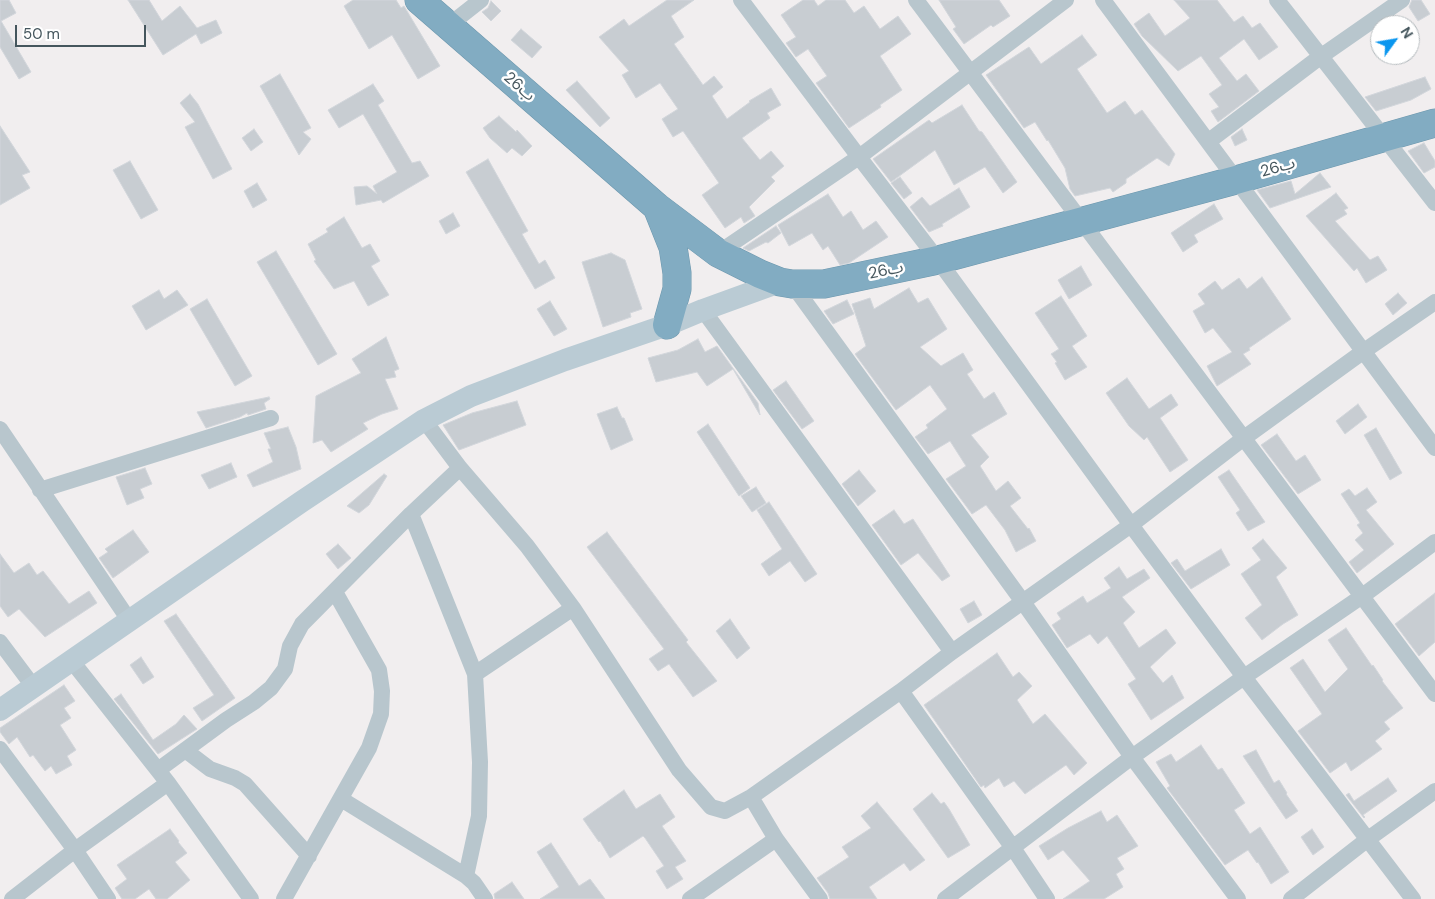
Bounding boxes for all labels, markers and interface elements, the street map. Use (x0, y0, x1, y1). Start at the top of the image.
scale bar (18, 15, 149, 47)
north arrow (1370, 15, 1420, 65)
text: N (1397, 23, 1417, 42)
text: 50 m (23, 24, 60, 44)
street label: 26ب (499, 68, 539, 106)
street label: 26ب (1258, 154, 1298, 182)
street label: 26ب (867, 258, 905, 284)

